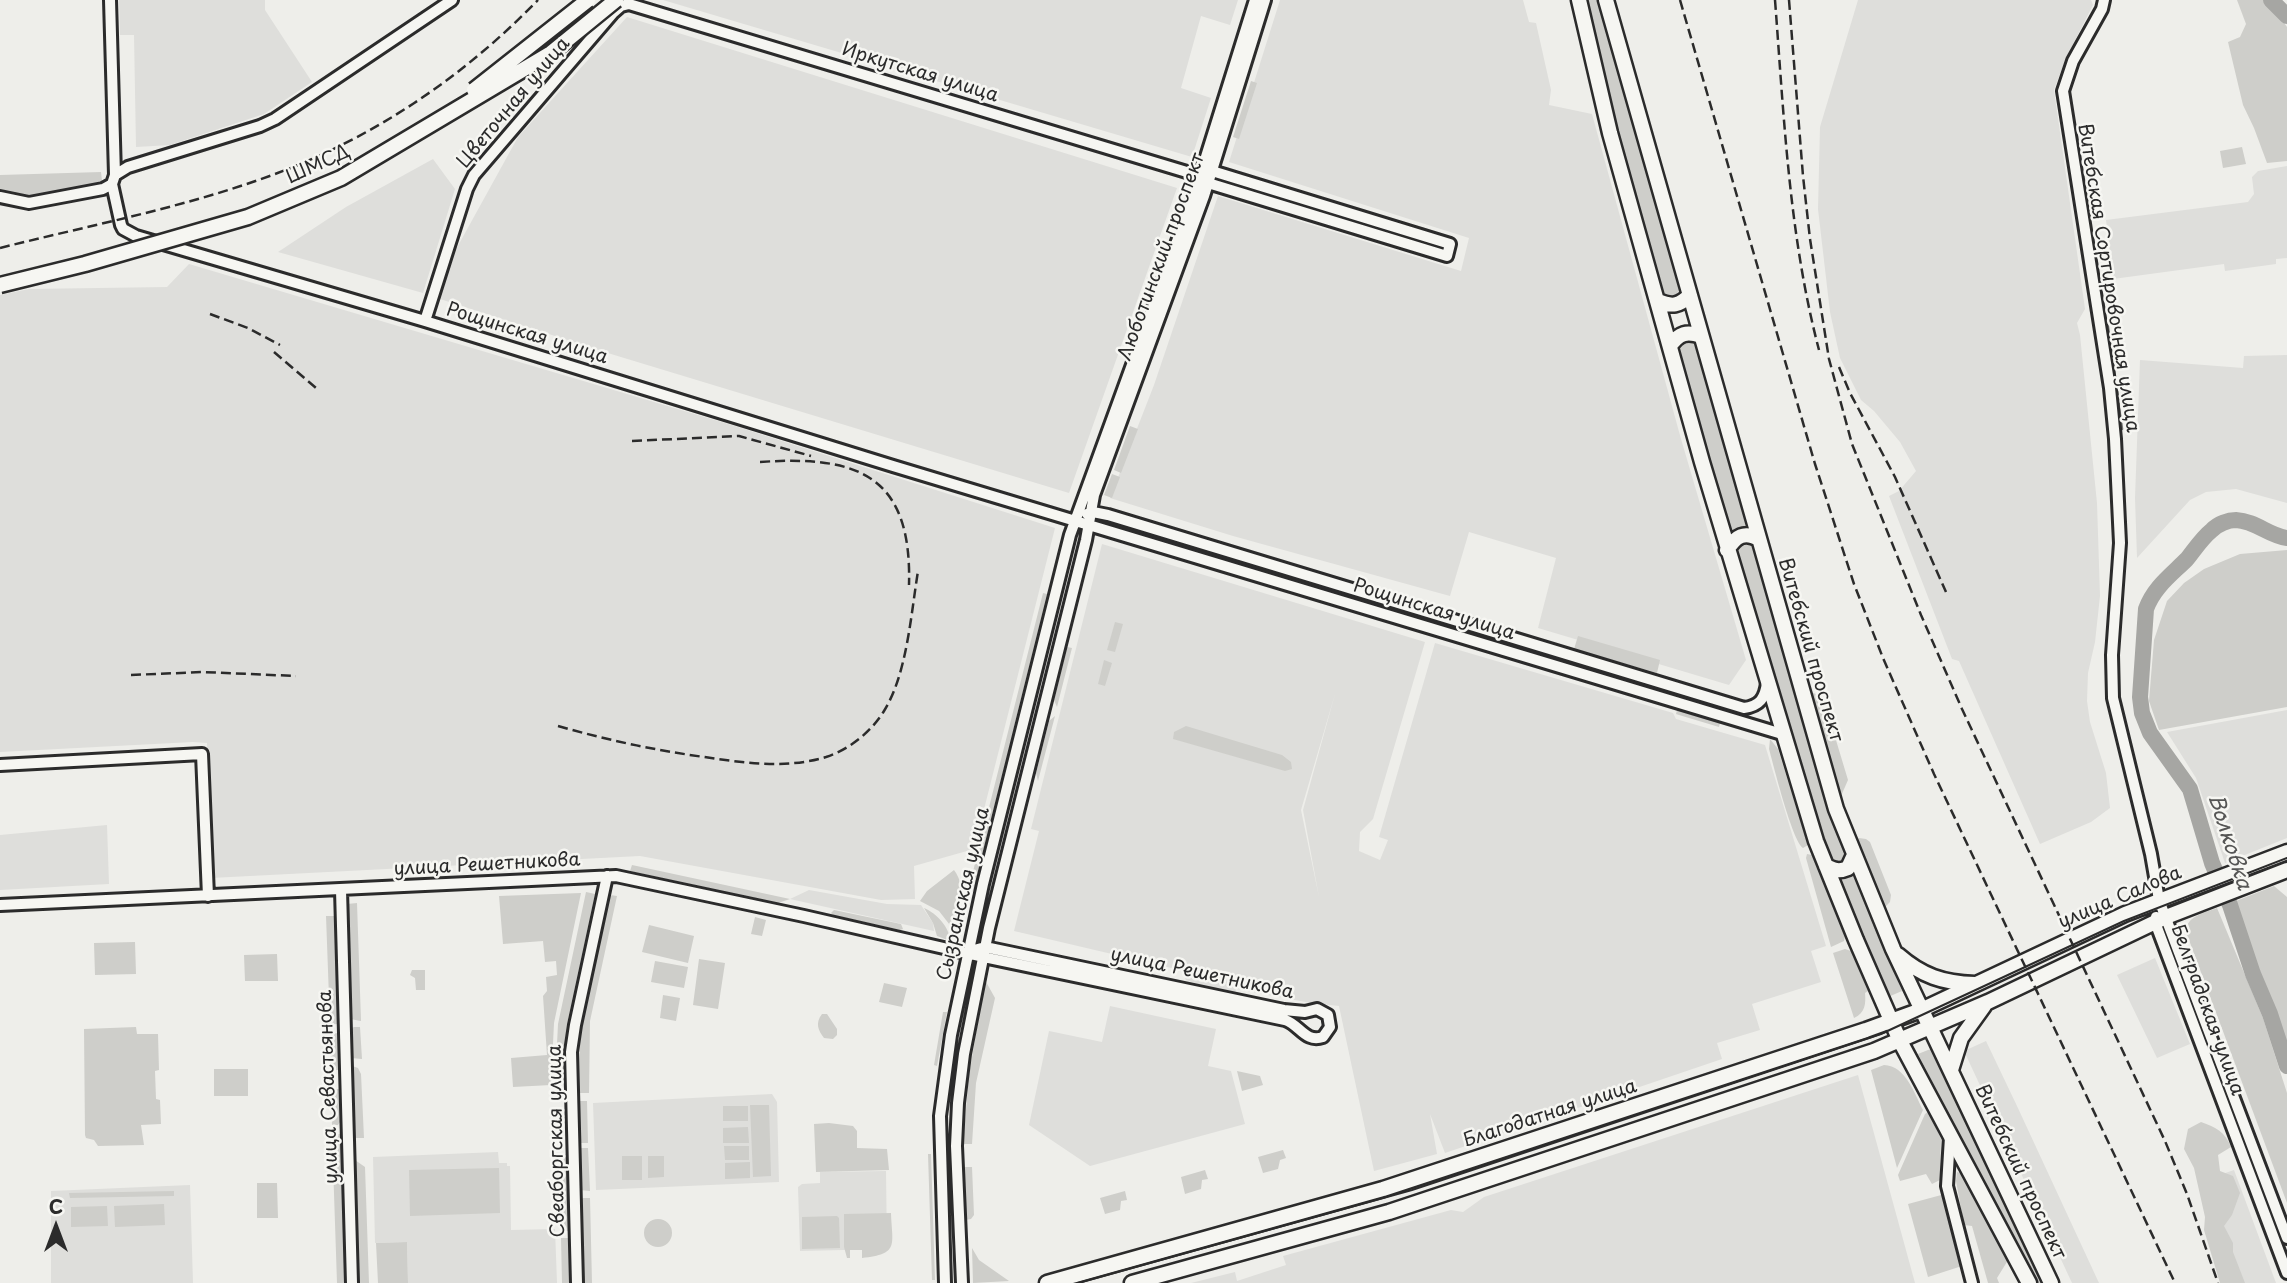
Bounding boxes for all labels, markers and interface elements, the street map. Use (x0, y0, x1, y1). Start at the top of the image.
street label: Цветочная улица (453, 33, 575, 173)
street label: Иркутская улица (839, 38, 1001, 108)
street label: Витебская Сортировочная улица (2072, 122, 2144, 434)
street label: ШМСД (283, 140, 353, 190)
street label: Люботинский проспект (1114, 150, 1210, 364)
street label: Рощинская улица (443, 299, 611, 369)
street label: Витебский проспект (1773, 556, 1847, 744)
street label: Рощинская улица (1350, 575, 1518, 645)
water label: Волковка (2202, 791, 2256, 893)
street label: Сызранская улица (933, 805, 995, 983)
street label: улица Решетникова (393, 849, 581, 881)
street label: улица Салова (2055, 862, 2185, 934)
street label: Белградская улица (2165, 921, 2249, 1099)
street label: улица Решетникова (1108, 943, 1296, 1005)
street label: улица Севастьянова (314, 990, 344, 1184)
street label: Свеаборгская улица (544, 1044, 570, 1238)
street label: Благодатная улица (1460, 1075, 1640, 1153)
street label: Витебский проспект (1970, 1081, 2070, 1263)
north arrow (21, 1192, 91, 1262)
text: С (49, 1192, 63, 1220)

